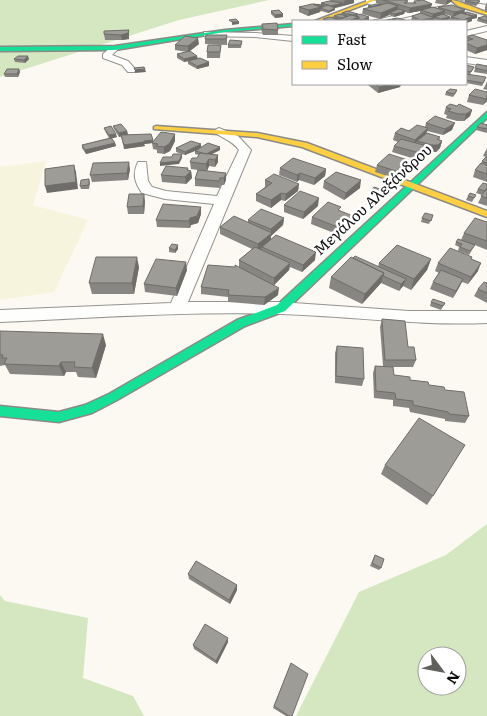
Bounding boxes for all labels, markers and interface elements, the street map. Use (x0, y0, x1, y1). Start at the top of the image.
legend (292, 20, 467, 85)
text: Fast (337, 27, 366, 50)
text: Slow (337, 52, 372, 75)
street label: Μεγάλου Αλεξάνδρου (308, 138, 436, 260)
north arrow (417, 646, 467, 696)
text: N (442, 668, 465, 689)

